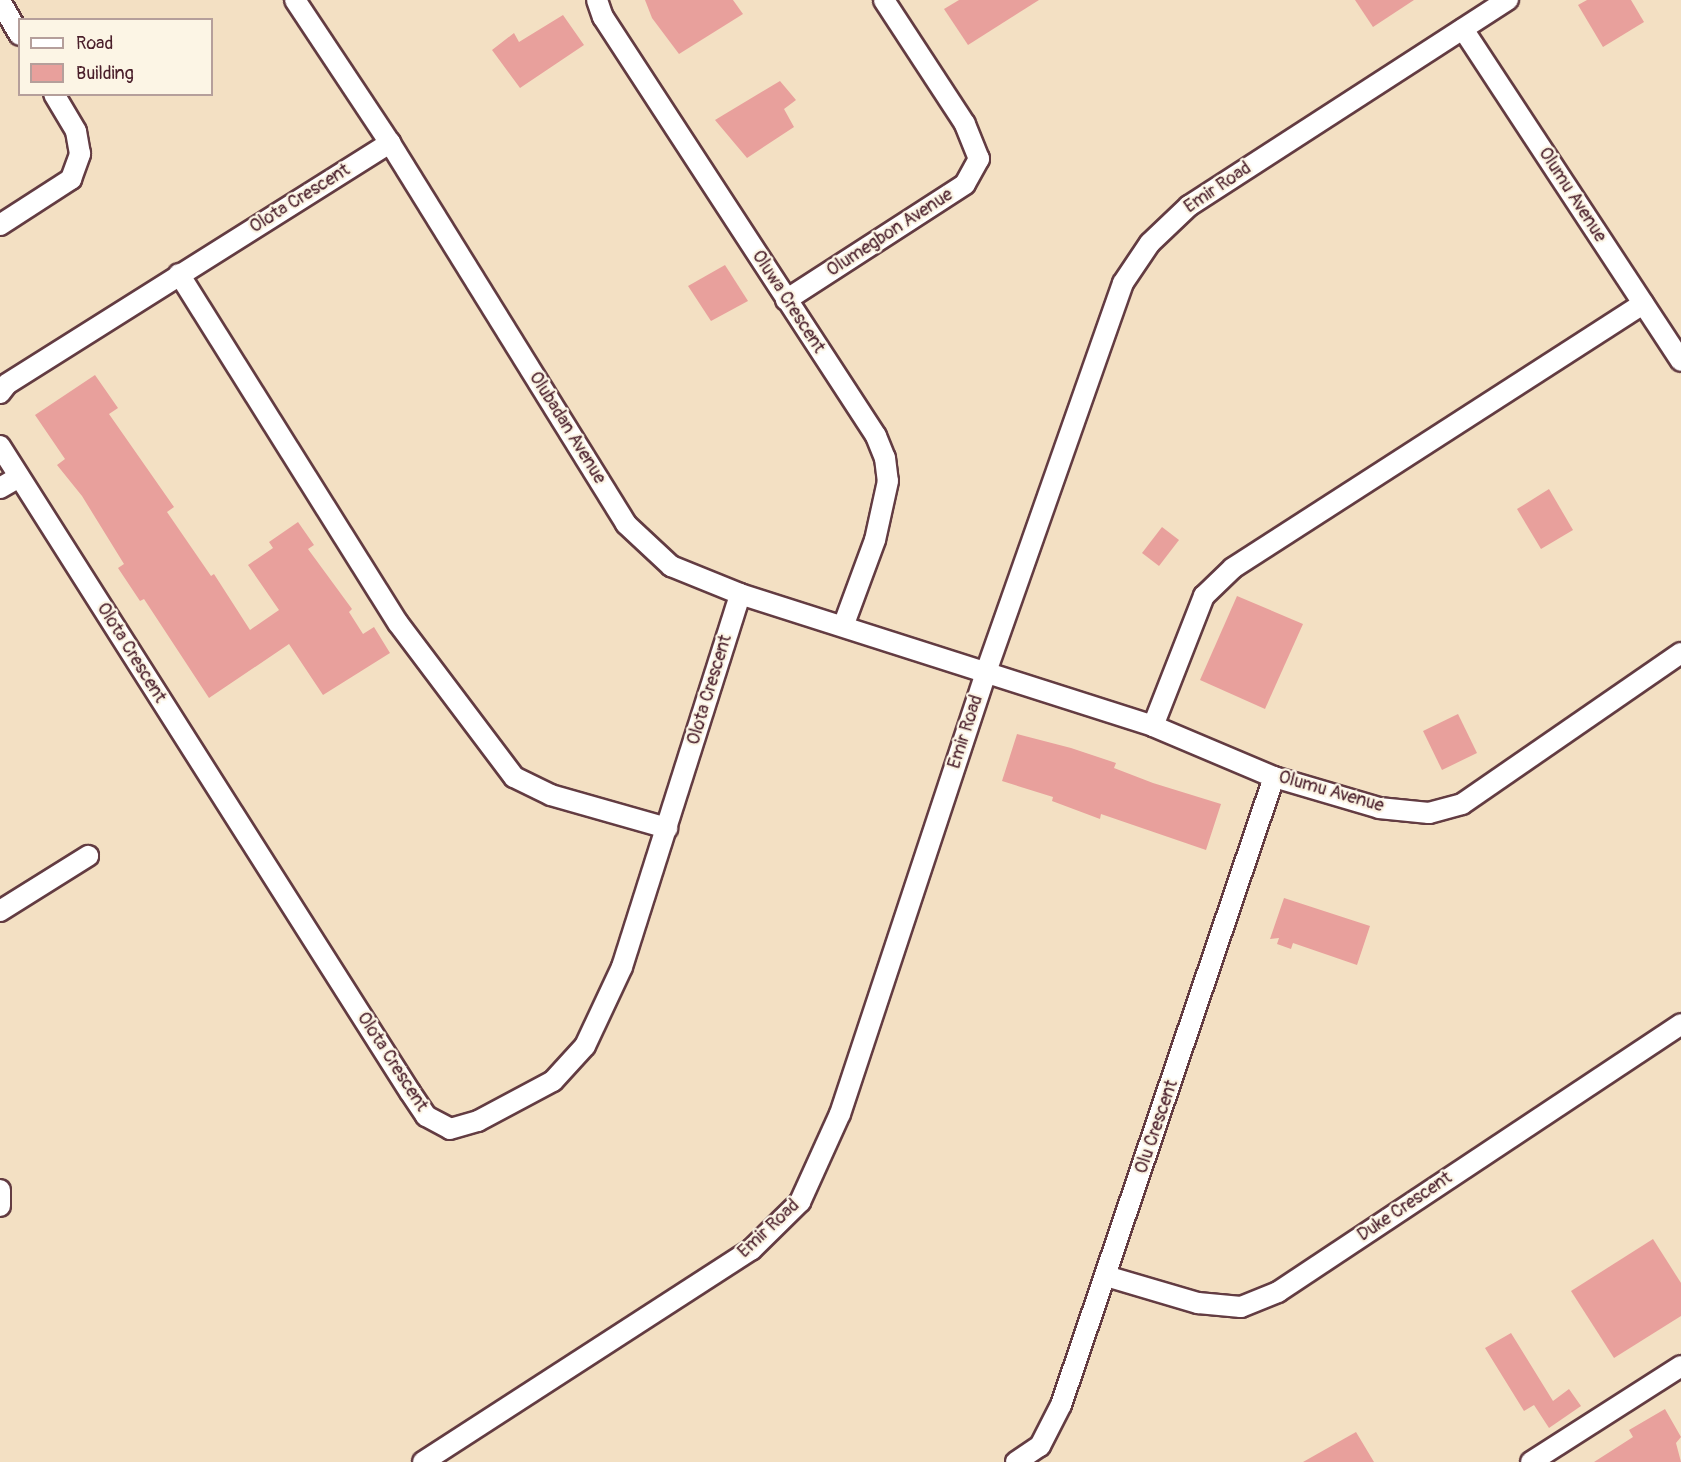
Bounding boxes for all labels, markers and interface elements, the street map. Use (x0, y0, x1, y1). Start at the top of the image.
legend (18, 18, 213, 96)
text: Road (76, 32, 113, 55)
text: Building (76, 62, 134, 85)
street label: Olumu Avenue (1533, 144, 1611, 246)
street label: Emir Road (1180, 158, 1256, 218)
street label: Olota Crescent (246, 160, 354, 238)
street label: Olumegbon Avenue (823, 184, 957, 282)
street label: Oluwa Crescent (747, 247, 829, 357)
street label: Olubadan Avenue (524, 368, 610, 488)
street label: Olota Crescent (92, 599, 170, 707)
street label: Olota Crescent (683, 632, 737, 748)
street label: Emir Road (944, 692, 988, 772)
street label: Olumu Avenue (1276, 767, 1386, 817)
street label: Olota Crescent (352, 1008, 432, 1116)
street label: Olu Crescent (1131, 1077, 1183, 1177)
street label: Duke Crescent (1354, 1167, 1456, 1247)
street label: Emir Road (734, 1195, 804, 1263)

